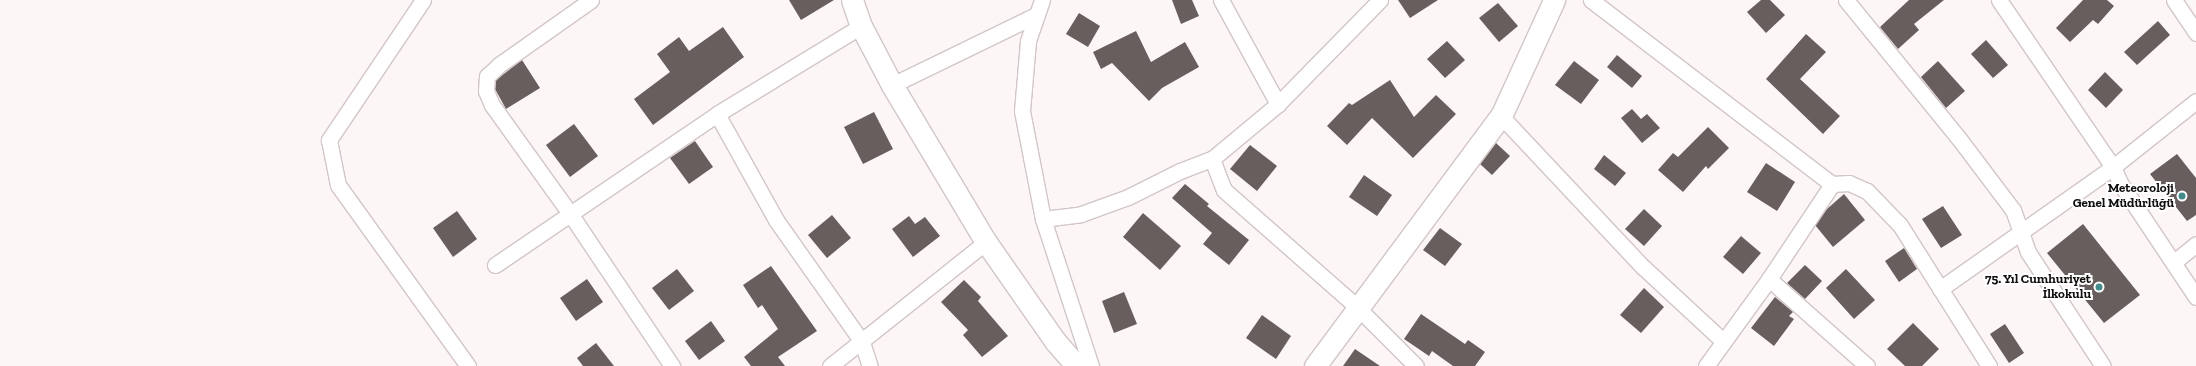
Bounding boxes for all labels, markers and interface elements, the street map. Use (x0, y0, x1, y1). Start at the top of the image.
place label: Meteoroloji Genel Müdürlüğü (2073, 181, 2174, 212)
marker: Meteoroloji Genel Müdürlüğü (2177, 191, 2187, 201)
place label: 75. Yıl Cumhuriyet İlkokulu (1985, 272, 2091, 303)
marker: 75. Yıl Cumhuriyet İlkokulu (2094, 282, 2104, 292)

